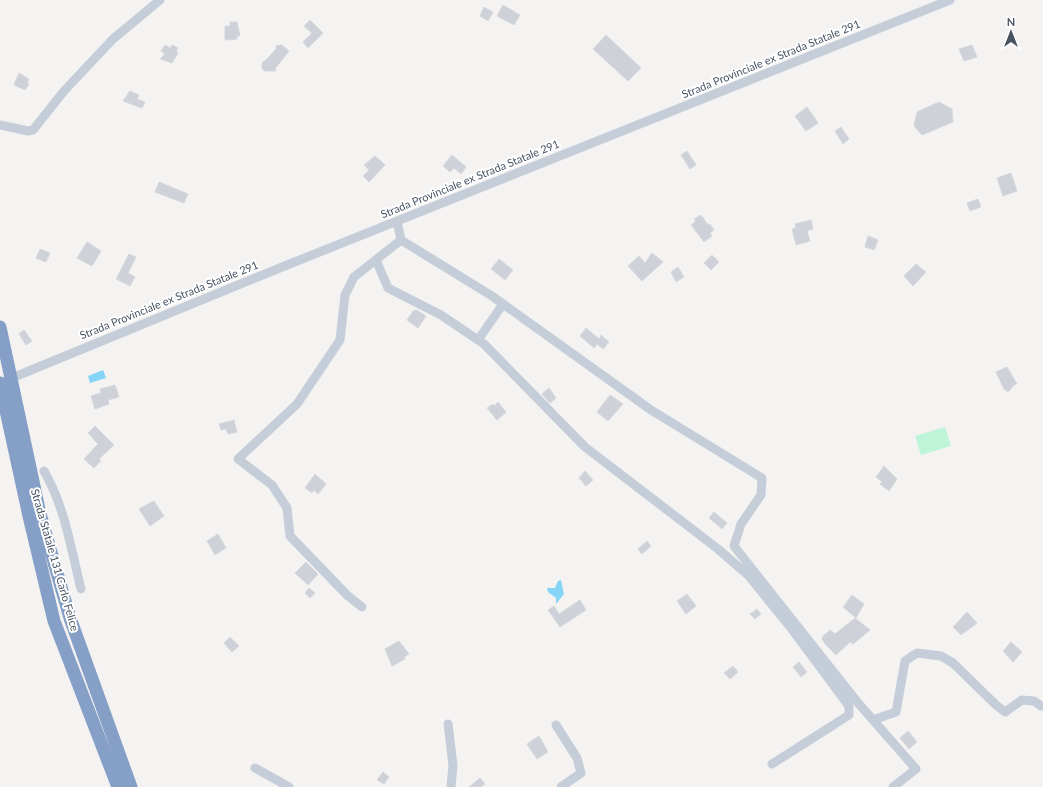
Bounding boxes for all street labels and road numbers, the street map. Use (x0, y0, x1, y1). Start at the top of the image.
street label: Strada Provinciale ex Strada Statale 291 (680, 17, 862, 100)
street label: Strada Provinciale ex Strada Statale 291 (379, 137, 561, 220)
street label: Strada Provinciale ex Strada Statale 291 (78, 258, 260, 341)
street label: Strada Statale 131 Carlo Felice (29, 487, 82, 633)

